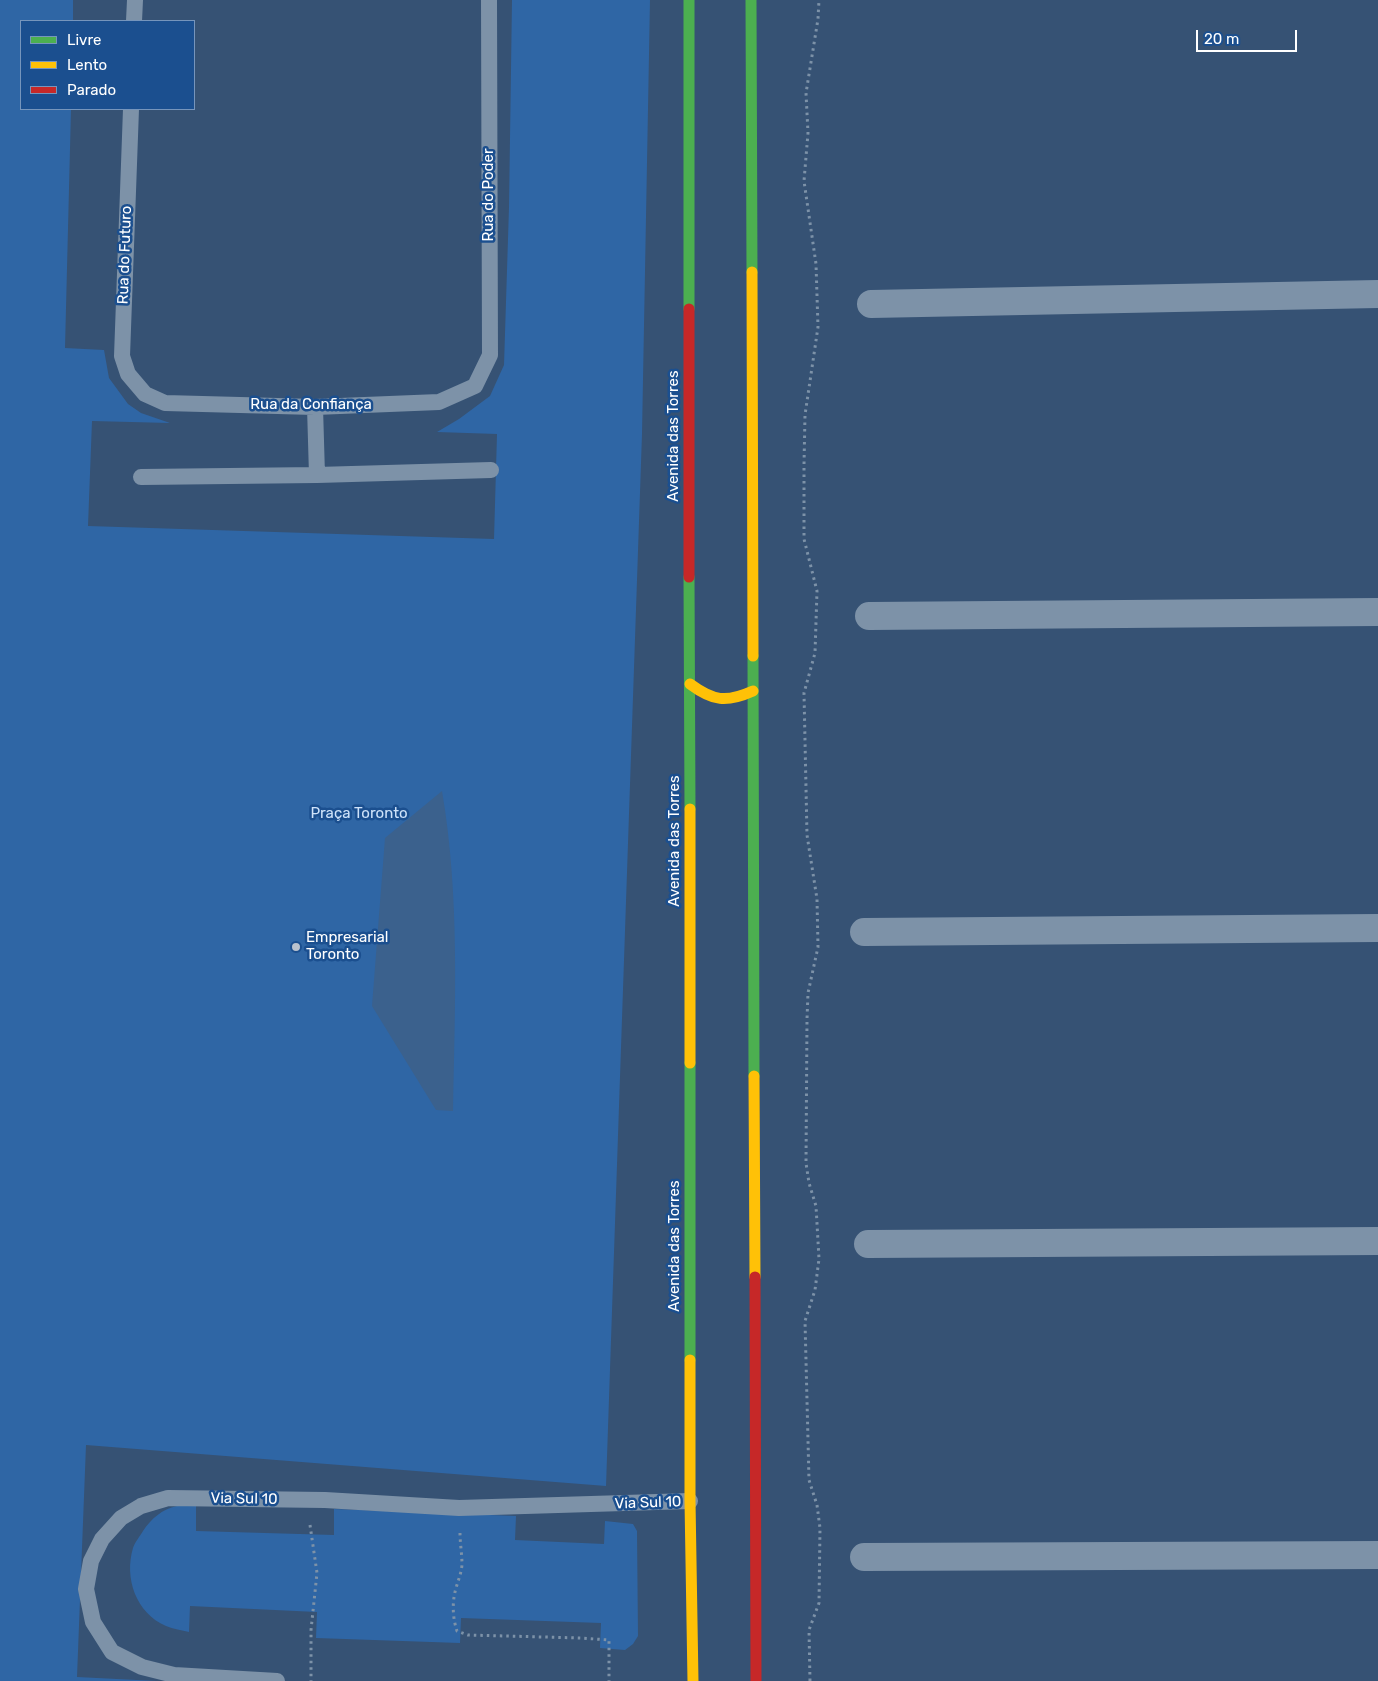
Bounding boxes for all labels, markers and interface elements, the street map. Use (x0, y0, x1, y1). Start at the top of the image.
legend (20, 20, 195, 110)
scale bar (1198, 20, 1299, 52)
text: 20 m (1204, 30, 1239, 48)
text: Livre (67, 31, 101, 49)
text: Lento (67, 56, 107, 74)
text: Parado (67, 81, 116, 99)
street label: Rua do Poder (480, 148, 498, 242)
street label: Rua do Futuro (114, 205, 136, 305)
street label: Avenida das Torres (665, 370, 683, 502)
street label: Rua da Confiança (250, 396, 372, 414)
street label: Avenida das Torres (666, 775, 684, 907)
park label: Praça Toronto (310, 805, 408, 823)
place label: Empresarial Toronto (306, 929, 389, 964)
marker: Empresarial Toronto (290, 941, 302, 953)
street label: Avenida das Torres (666, 1180, 684, 1312)
street label: Via Sul 10 (210, 1489, 278, 1509)
street label: Via Sul 10 (614, 1493, 682, 1513)

